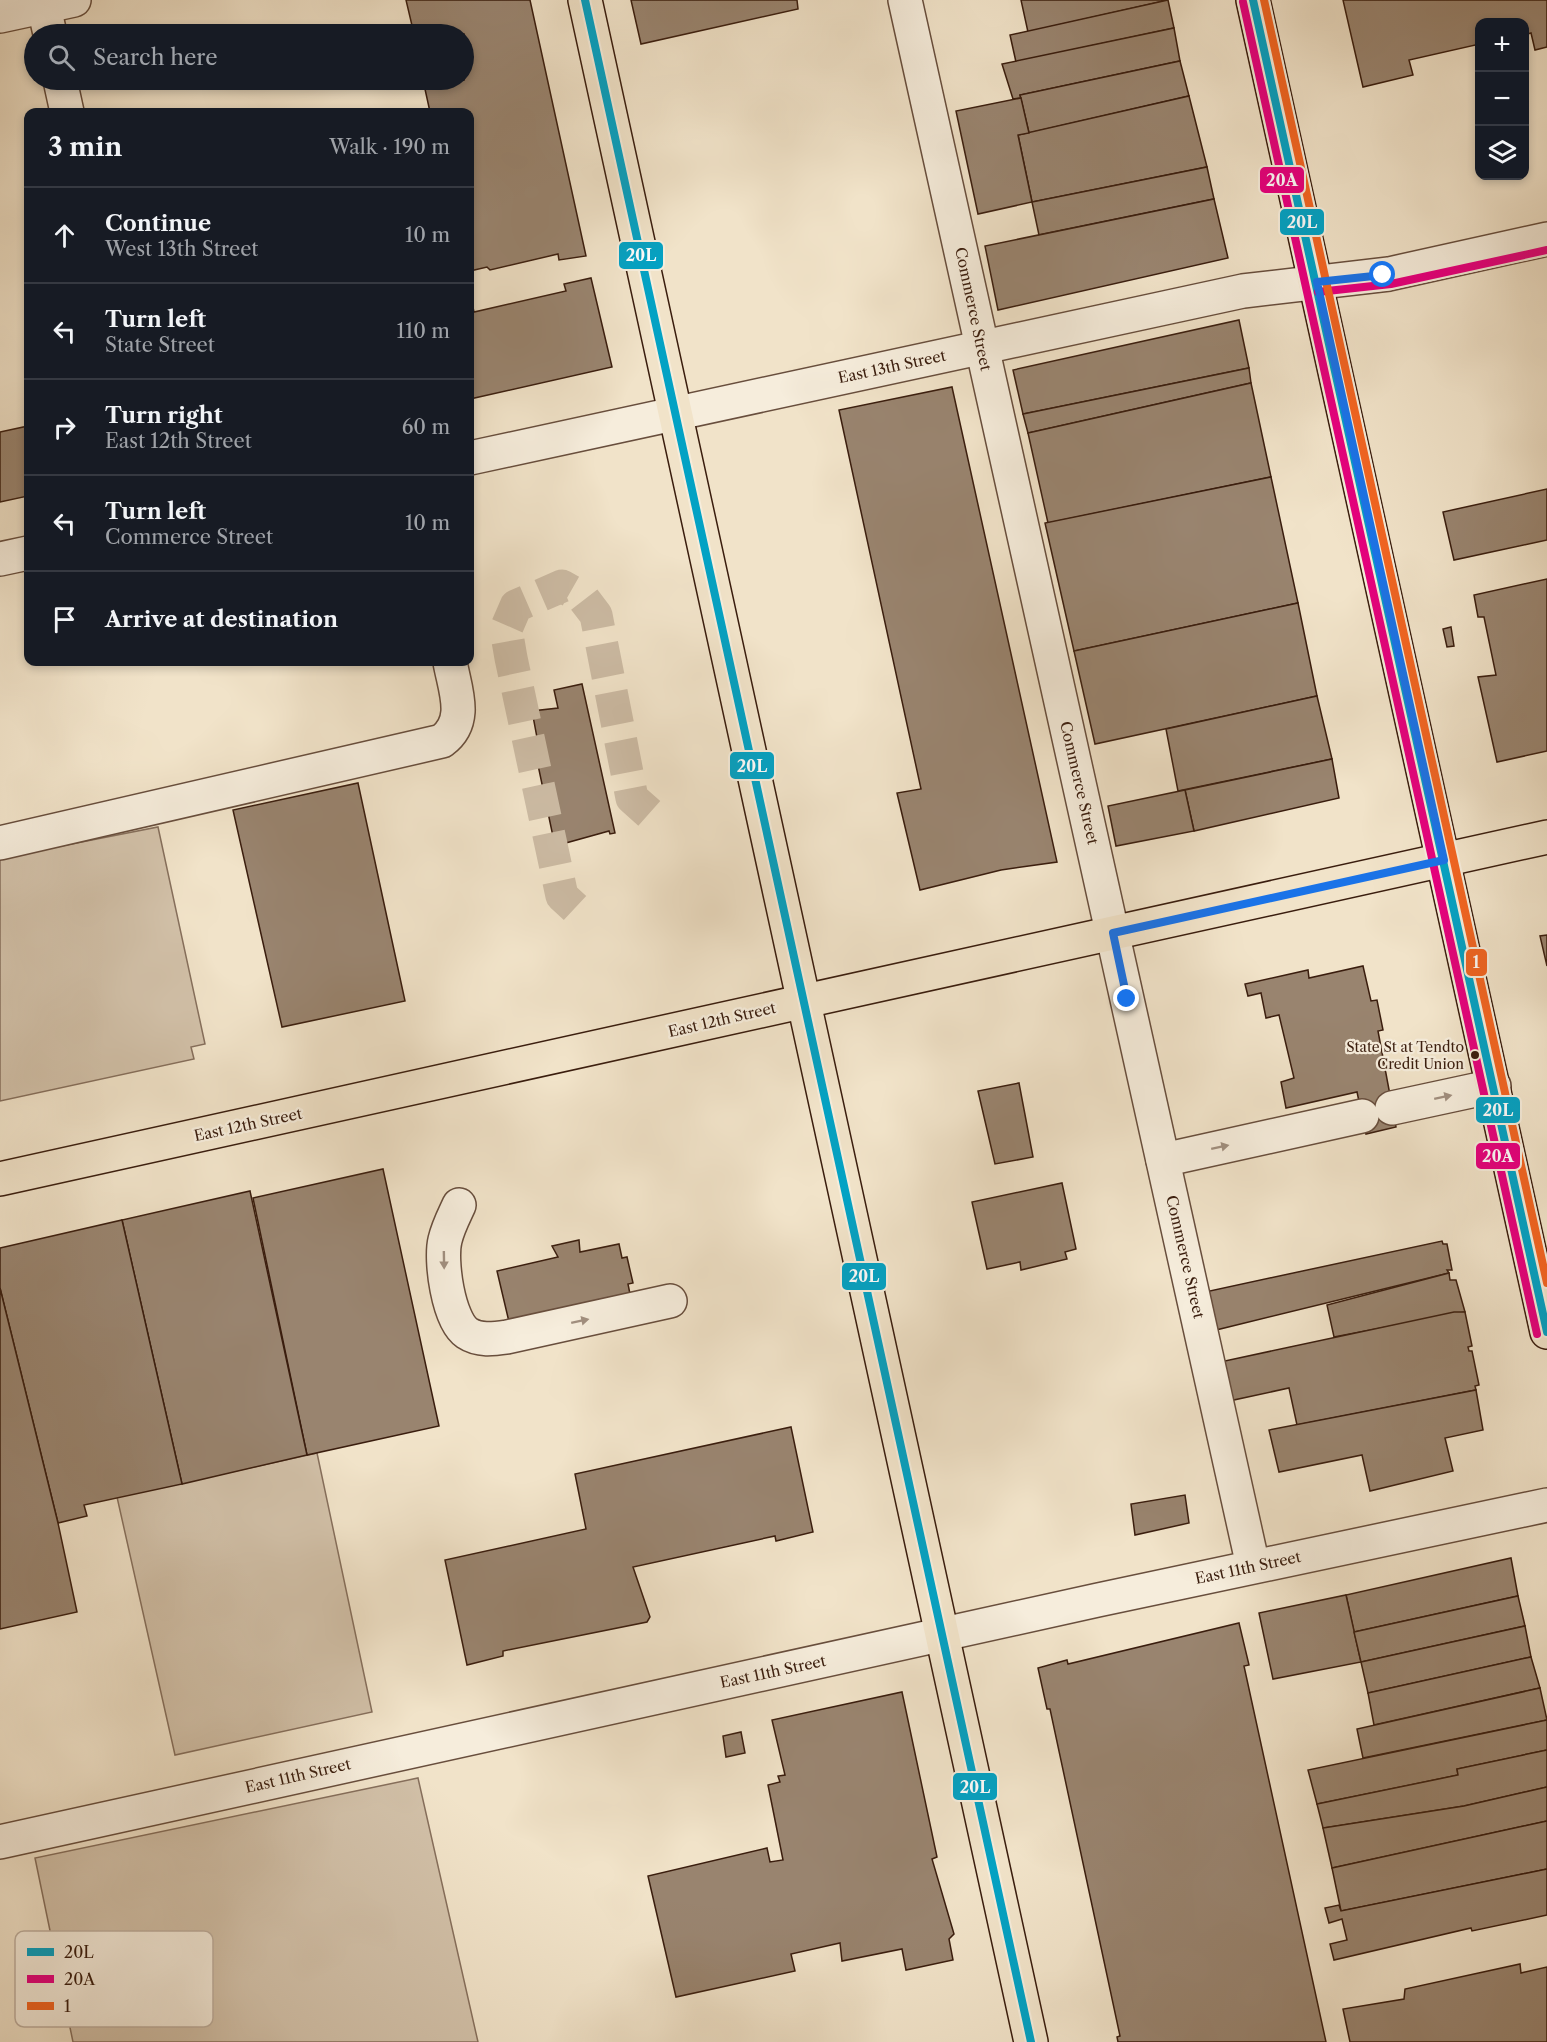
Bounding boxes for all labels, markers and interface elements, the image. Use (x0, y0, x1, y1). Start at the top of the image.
map controls (1475, 18, 1529, 180)
button: + (1475, 18, 1529, 72)
search box (24, 24, 474, 90)
icon: search (45, 41, 78, 74)
text: Search here (93, 44, 218, 71)
button: − (1475, 72, 1529, 126)
button: layers (1475, 126, 1529, 180)
text: 3 min (48, 131, 122, 163)
text: Walk · 190 m (329, 135, 450, 159)
line badge: 20A (1259, 166, 1305, 194)
text: 20A (1266, 170, 1299, 190)
line badge: 20L (1279, 208, 1325, 236)
text: Continue (105, 210, 211, 237)
text: 20L (1287, 212, 1317, 232)
icon: ahead (48, 219, 81, 252)
text: 10 m (405, 223, 450, 247)
text: West 13th Street (105, 237, 258, 261)
line badge: 20L (618, 241, 664, 270)
text: 20L (626, 245, 656, 265)
street label: Commerce Street (951, 245, 996, 373)
route start (1369, 261, 1395, 287)
text: Turn left (105, 306, 206, 333)
icon: left (48, 315, 81, 348)
text: 110 m (397, 319, 450, 343)
text: State Street (105, 333, 215, 357)
street label: East 13th Street (836, 346, 948, 387)
text: Turn right (105, 402, 223, 429)
icon: right (48, 411, 81, 444)
text: 60 m (402, 415, 450, 439)
text: East 12th Street (105, 429, 252, 453)
text: Turn left (105, 498, 206, 525)
icon: left (48, 507, 81, 540)
text: 10 m (405, 511, 450, 535)
text: Commerce Street (105, 525, 273, 549)
icon: arrive (48, 603, 81, 636)
text: Arrive at destination (105, 606, 338, 633)
street label: Commerce Street (1056, 719, 1103, 847)
line badge: 20L (729, 751, 775, 780)
text: 20L (737, 756, 767, 776)
line badge: 1 (1465, 948, 1488, 977)
text: 1 (1472, 952, 1480, 972)
route end (1113, 985, 1139, 1011)
street label: East 12th Street (666, 998, 778, 1041)
place label: State St at Tendto Credit Union (1346, 1038, 1464, 1073)
marker: State St at Tendto Credit Union (1469, 1049, 1481, 1061)
one-way arrow (1434, 1092, 1452, 1102)
line badge: 20L (1475, 1096, 1521, 1124)
text: 20L (1483, 1100, 1513, 1120)
street label: East 12th Street (192, 1104, 304, 1145)
one-way arrow (1211, 1142, 1230, 1151)
line badge: 20A (1475, 1142, 1521, 1170)
text: 20A (1482, 1146, 1515, 1166)
street label: Commerce Street (1162, 1193, 1209, 1321)
one-way arrow (439, 1251, 449, 1270)
line badge: 20L (841, 1262, 887, 1291)
text: 20L (849, 1266, 879, 1286)
one-way arrow (571, 1316, 590, 1325)
street label: East 11th Street (1193, 1547, 1303, 1588)
street label: East 11th Street (718, 1651, 828, 1692)
street label: East 11th Street (243, 1754, 353, 1797)
line badge: 20L (952, 1772, 998, 1801)
text: 20L (960, 1777, 990, 1797)
legend (15, 1931, 213, 2027)
text: 20L (64, 1942, 94, 1962)
text: 20A (64, 1969, 96, 1989)
text: 1 (64, 1996, 71, 2016)

